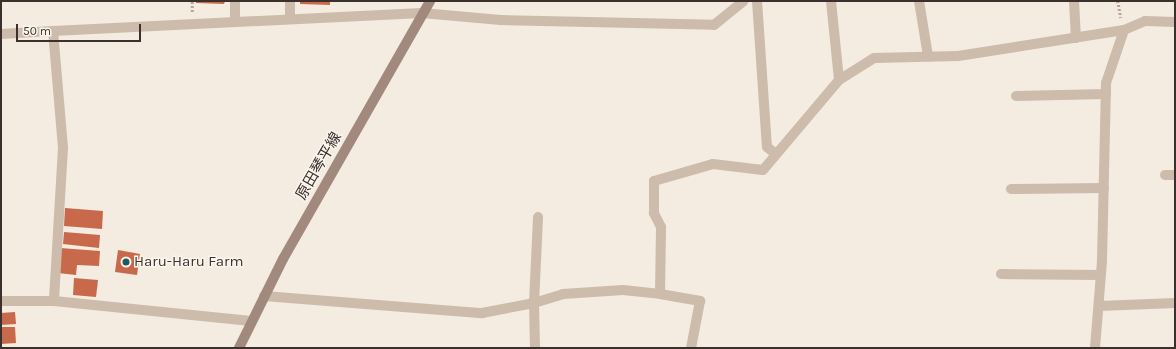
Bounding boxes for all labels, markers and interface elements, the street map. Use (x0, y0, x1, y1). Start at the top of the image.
scale bar (18, 16, 143, 42)
text: 50 m (23, 24, 51, 38)
street label: 原田琴平線 (292, 129, 346, 203)
place label: Haru-Haru Farm (134, 253, 244, 271)
marker: Haru-Haru Farm (121, 257, 131, 267)

